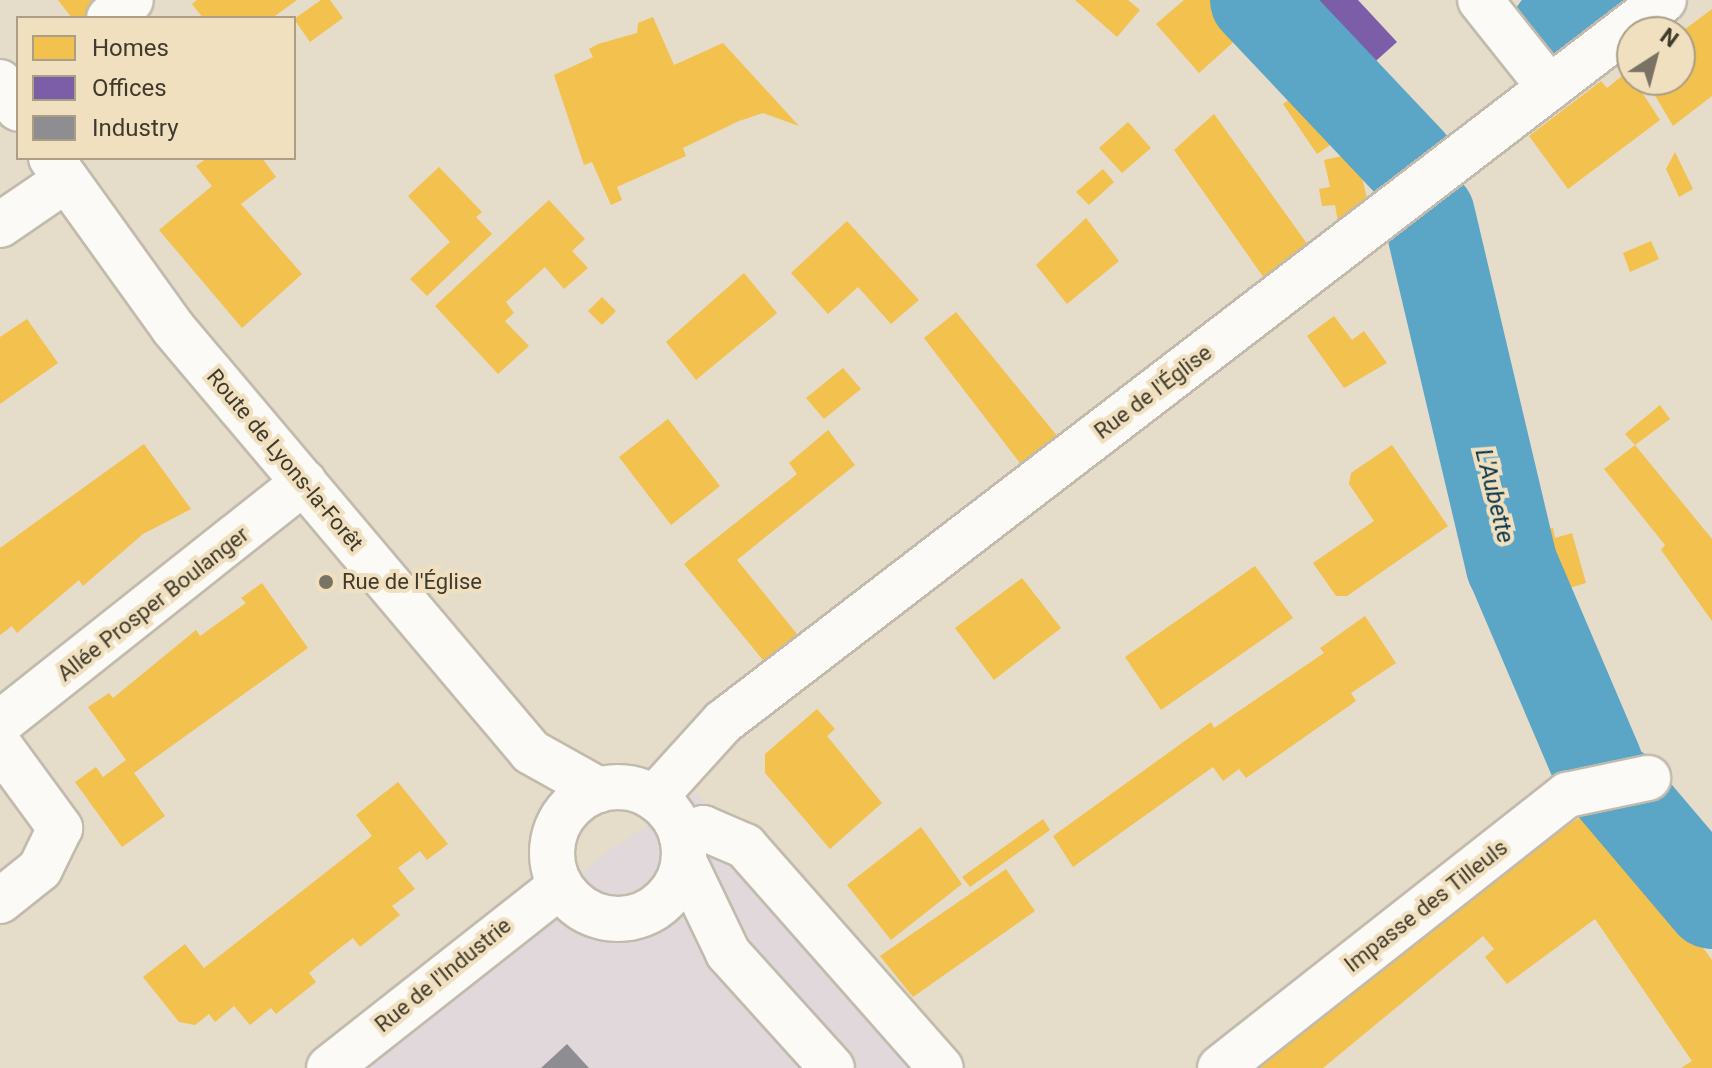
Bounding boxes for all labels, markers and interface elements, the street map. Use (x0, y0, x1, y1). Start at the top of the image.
legend (16, 16, 296, 160)
north arrow (1616, 16, 1696, 96)
text: N (1656, 23, 1683, 52)
text: Homes (92, 34, 169, 62)
text: Offices (92, 74, 167, 102)
text: Industry (92, 114, 178, 142)
street label: Rue de l'Église (1089, 339, 1217, 445)
street label: Route de Lyons-la-Forêt (201, 364, 369, 556)
water label: L'Aubette (1468, 446, 1520, 546)
street label: Allée Prosper Boulanger (52, 521, 254, 687)
place label: Rue de l'Église (342, 569, 482, 595)
marker: Rue de l'Église (317, 573, 335, 591)
street label: Impasse des Tilleuls (1339, 834, 1513, 978)
street label: Rue de l'Industrie (370, 912, 516, 1038)

